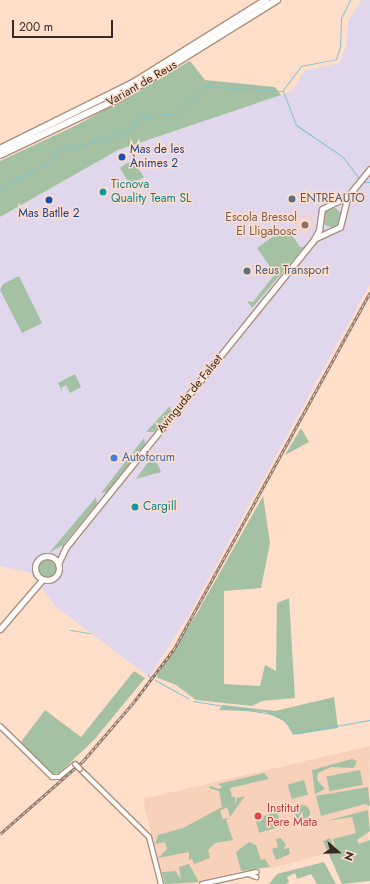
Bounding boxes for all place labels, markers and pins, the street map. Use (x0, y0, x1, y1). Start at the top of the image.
place label: Mas de les Ànimes 2 (130, 143, 184, 171)
marker: Mas de les Ànimes 2 (117, 152, 127, 162)
place label: Ticnova Quality Team SL (111, 178, 191, 206)
marker: Ticnova Quality Team SL (98, 187, 108, 197)
place label: ENTREAUTO (300, 192, 365, 206)
marker: ENTREAUTO (287, 194, 297, 204)
marker: Mas Batlle 2 (44, 195, 54, 205)
place label: Mas Batlle 2 (18, 207, 80, 221)
place label: Escola Bressol El Lligabosc (225, 211, 297, 239)
marker: Escola Bressol El Lligabosc (300, 220, 310, 230)
place label: Reus Transport (255, 264, 329, 278)
marker: Reus Transport (242, 266, 252, 276)
place label: Autoforum (122, 451, 175, 465)
marker: Autoforum (109, 453, 119, 463)
place label: Cargill (143, 500, 176, 514)
marker: Cargill (130, 502, 140, 512)
place label: Institut Pere Mata (267, 802, 317, 830)
marker: Institut Pere Mata (252, 810, 264, 822)

